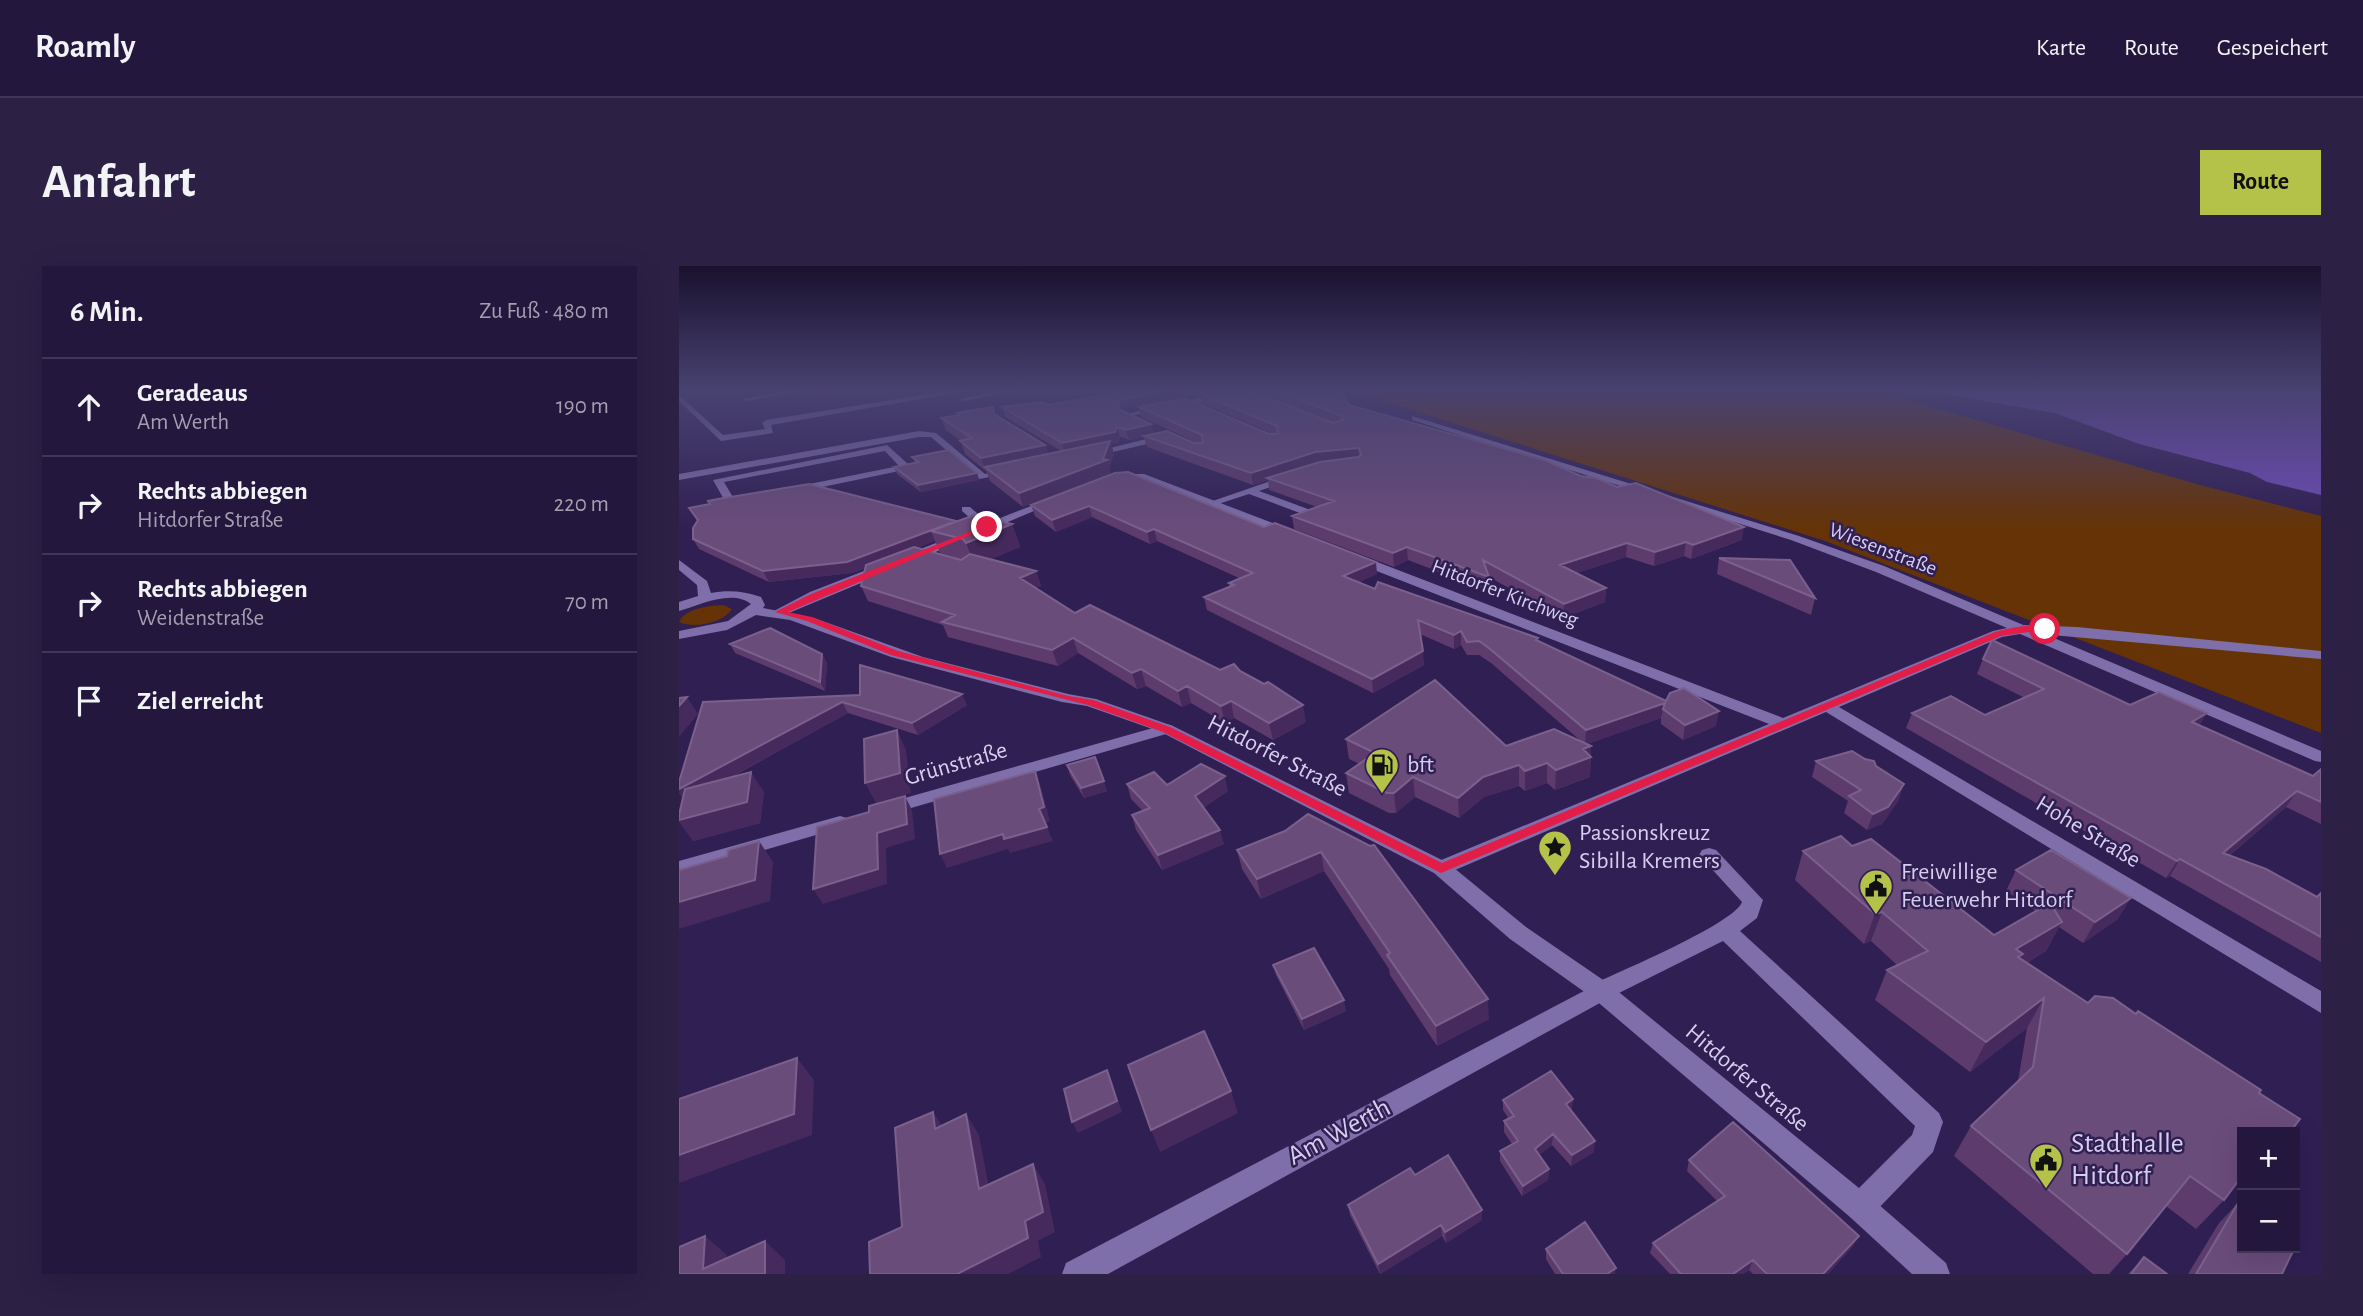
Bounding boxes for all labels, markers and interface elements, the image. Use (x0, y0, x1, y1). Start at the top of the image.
text: Roamly (35, 31, 135, 64)
text: Karte (2036, 36, 2086, 60)
text: Route (2124, 36, 2179, 60)
text: Gespeichert (2217, 36, 2328, 60)
button: Route (2200, 150, 2321, 215)
text: Anfahrt (42, 158, 196, 207)
text: 6 Min. (70, 297, 144, 327)
text: Zu Fuß · 480 m (479, 300, 609, 323)
text: Geradeaus (137, 380, 248, 406)
icon: ahead (70, 388, 108, 426)
text: 190 m (556, 395, 609, 418)
text: Am Werth (137, 411, 229, 434)
text: Rechts abbiegen (137, 478, 308, 504)
icon: right (70, 486, 108, 524)
text: 220 m (554, 493, 609, 516)
text: Hitdorfer Straße (137, 509, 283, 532)
route end (971, 511, 1002, 542)
street label: Wiesenstraße (1826, 519, 1940, 579)
street label: Hitdorfer Kirchweg (1429, 555, 1582, 631)
text: Rechts abbiegen (137, 576, 308, 602)
icon: right (70, 584, 108, 622)
text: 70 m (565, 591, 609, 614)
text: Weidenstraße (137, 607, 264, 630)
route start (2029, 613, 2060, 644)
icon: arrive (70, 682, 108, 720)
text: Ziel erreicht (137, 688, 263, 714)
street label: Hitdorfer Straße (1203, 711, 1351, 801)
street label: Grünstraße (902, 738, 1010, 790)
fuel station icon: bft (1363, 746, 1401, 795)
place label: bft (1407, 753, 1434, 777)
street label: Hohe Straße (2032, 792, 2144, 872)
place label: Passionskreuz Sibilla Kremers (1579, 821, 1720, 873)
place icon: Passionskreuz Sibilla Kremers (1536, 828, 1574, 877)
place label: Freiwillige Feuerwehr Hitdorf (1901, 860, 2074, 912)
public building icon: Freiwillige Feuerwehr Hitdorf (1857, 867, 1895, 916)
street label: Hitdorfer Straße (1681, 1020, 1813, 1136)
street label: Am Werth (1283, 1093, 1395, 1171)
map controls (2237, 1127, 2300, 1253)
button: + (2237, 1127, 2300, 1190)
place label: Stadthalle Hitdorf (2071, 1130, 2184, 1190)
public building icon: Stadthalle Hitdorf (2027, 1141, 2065, 1190)
button: − (2237, 1190, 2300, 1253)

